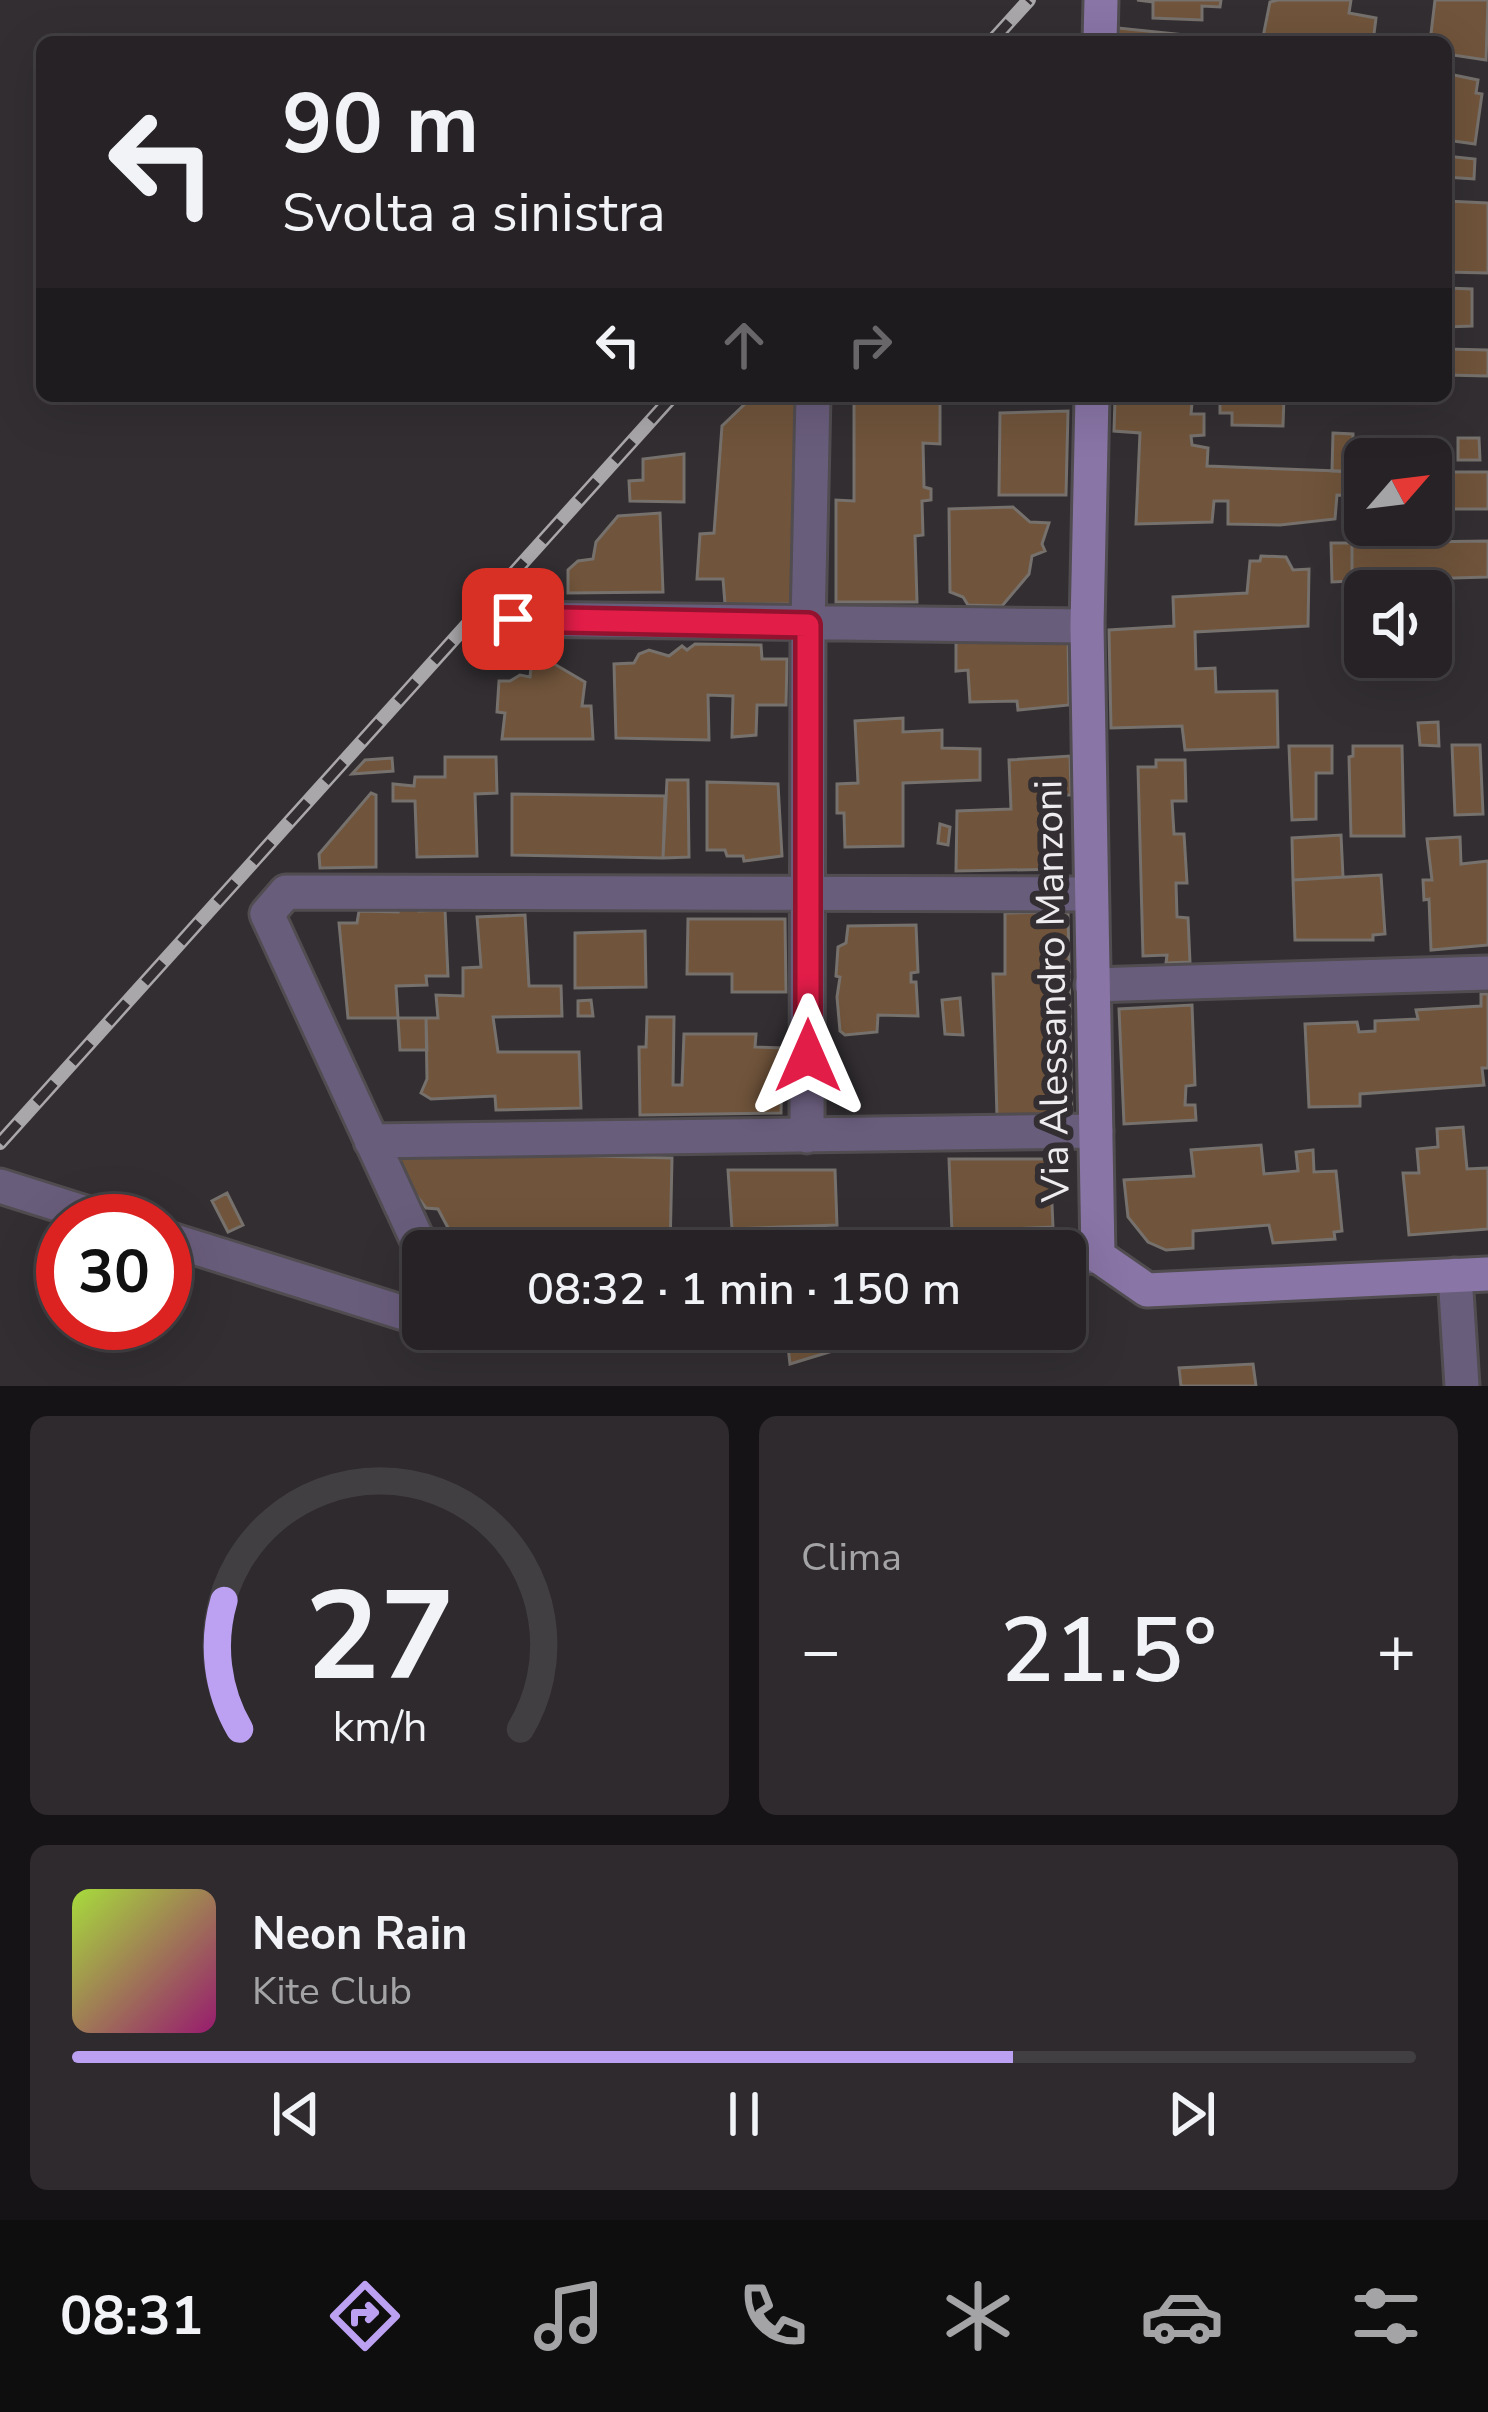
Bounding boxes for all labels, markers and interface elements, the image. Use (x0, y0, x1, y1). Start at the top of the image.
text: 90 m (282, 67, 479, 182)
icon: left (84, 84, 240, 240)
text: Svolta a sinistra (282, 176, 666, 250)
icon: left (585, 312, 651, 378)
icon: ahead (711, 312, 777, 378)
icon: right (837, 312, 903, 378)
north arrow (1344, 438, 1452, 546)
map controls (1344, 438, 1452, 678)
pin (462, 568, 564, 670)
button: sound (1344, 570, 1452, 678)
icon: arrive (480, 586, 546, 652)
street label: Via Alessandro Manzoni (1022, 779, 1083, 1204)
position arrow (745, 993, 871, 1119)
speed limit sign: 30 (36, 1194, 192, 1350)
text: 08:32 · 1 min · 150 m (527, 1259, 961, 1320)
text: Clima (801, 1531, 902, 1584)
text: 27 (305, 1552, 454, 1722)
text: 21.5° (1000, 1590, 1217, 1713)
text: − (801, 1606, 841, 1696)
text: + (1376, 1606, 1416, 1696)
text: km/h (332, 1697, 427, 1755)
text: Neon Rain (252, 1904, 468, 1965)
text: Kite Club (252, 1965, 412, 2018)
icon: previous (263, 2081, 329, 2147)
icon: pause (711, 2081, 777, 2147)
icon: next (1159, 2081, 1225, 2147)
icon: directions (323, 2274, 407, 2358)
icon: music (527, 2274, 611, 2358)
icon: phone (731, 2274, 815, 2358)
icon: climate (936, 2274, 1020, 2358)
icon: car (1140, 2274, 1224, 2358)
icon: filters (1344, 2274, 1428, 2358)
text: 08:31 (60, 2279, 203, 2353)

